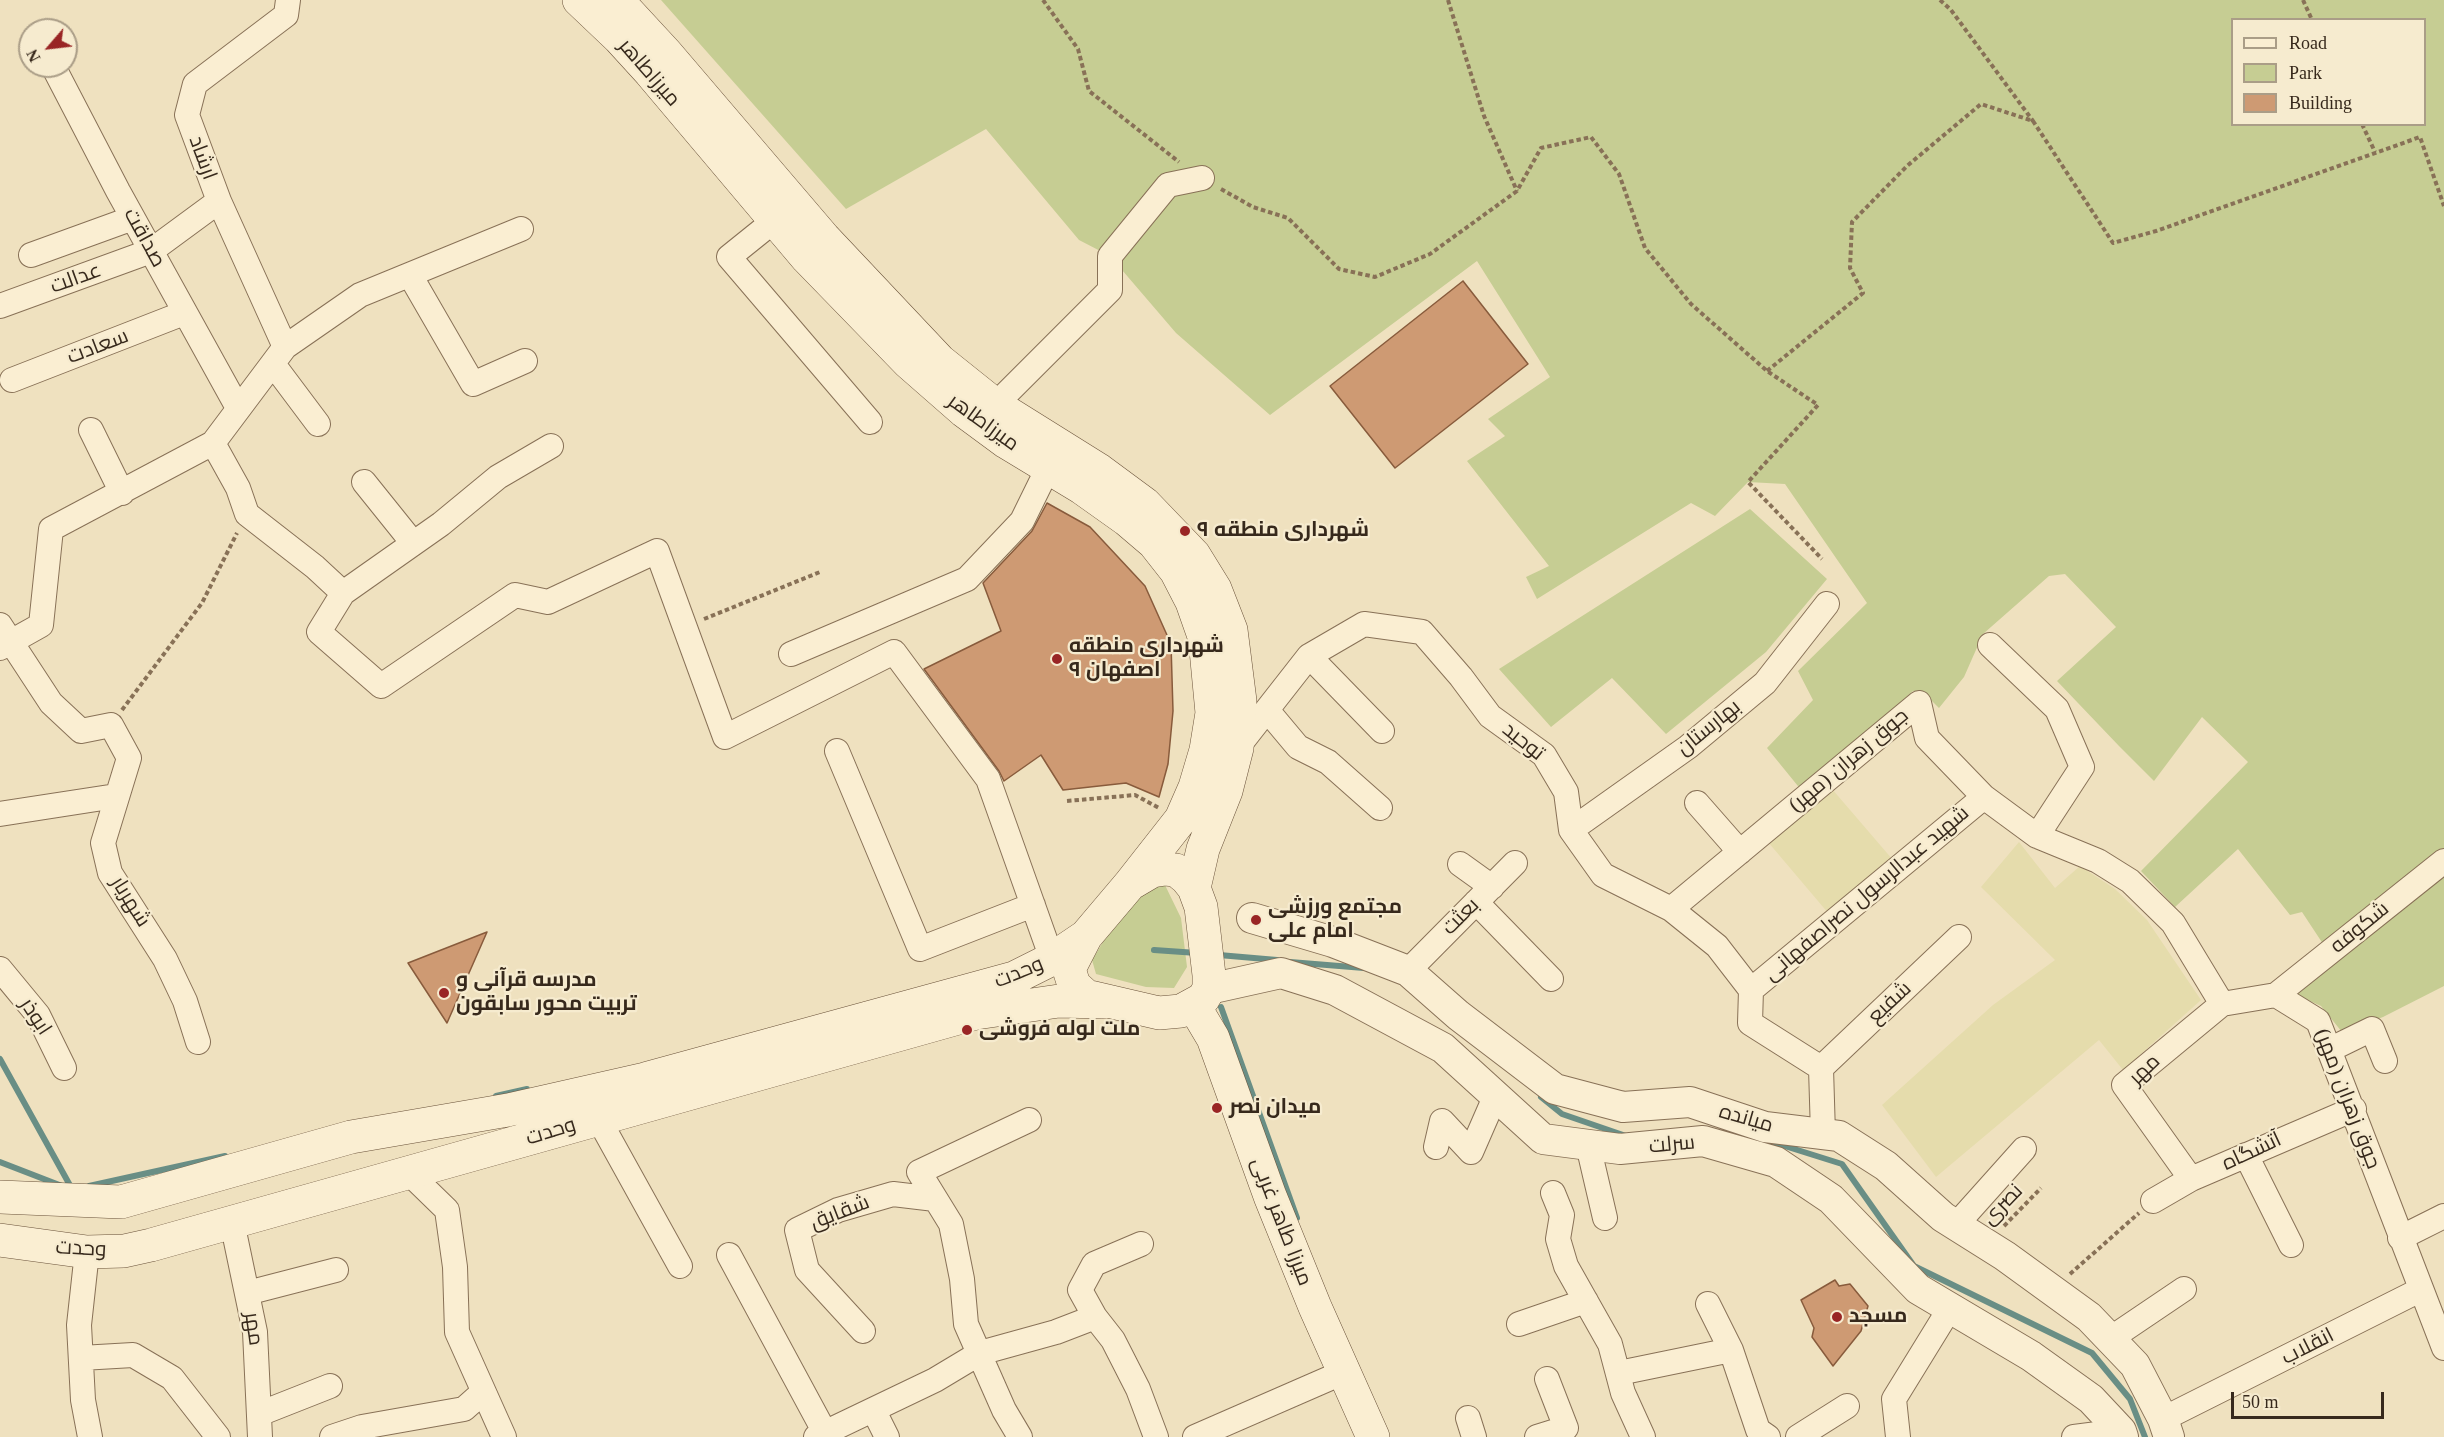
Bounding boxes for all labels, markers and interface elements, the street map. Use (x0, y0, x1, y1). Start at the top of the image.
north arrow (18, 18, 78, 78)
legend (2231, 18, 2426, 126)
text: Road (2289, 33, 2327, 53)
street label: میرزاطاهر (613, 34, 685, 112)
text: N (23, 47, 44, 65)
text: Park (2289, 63, 2322, 83)
text: Building (2289, 93, 2352, 113)
street label: ارشاد (182, 133, 222, 183)
street label: صداقت (117, 204, 171, 272)
street label: عدالت (47, 258, 105, 300)
street label: سعادت (64, 324, 132, 370)
street label: میرزاطاهر (942, 389, 1024, 457)
place label: شهرداری منطقه ۹ (1197, 518, 1369, 544)
marker: شهرداری منطقه ۹ (1178, 524, 1192, 538)
place label: شهرداری منطقه ۹ اصفهان (1069, 634, 1224, 684)
marker: شهرداری منطقه ۹ اصفهان (1050, 652, 1064, 666)
street label: بهارستان (1672, 695, 1746, 761)
street label: جوق زهران (مهر) (1784, 704, 1914, 818)
street label: توحید (1497, 717, 1549, 767)
street label: شهید عبدالرسول نصراصفهانی (1759, 801, 1975, 987)
street label: شهریار (105, 872, 155, 932)
street label: بعثت (1437, 893, 1485, 941)
place label: مجتمع ورزشی امام علی (1268, 895, 1402, 945)
street label: شکوفه (2326, 897, 2394, 959)
marker: مجتمع ورزشی امام علی (1249, 913, 1263, 927)
street label: وحدت (991, 952, 1047, 994)
place label: مدرسه قرآنی و تربیت محور سابقون (456, 968, 637, 1018)
street label: شفیع (1863, 977, 1917, 1029)
marker: مدرسه قرآنی و تربیت محور سابقون (437, 986, 451, 1000)
street label: ابوذر (14, 994, 56, 1040)
place label: ملت لوله فروشی (979, 1017, 1140, 1043)
marker: ملت لوله فروشی (960, 1023, 974, 1037)
street label: جوق زهران (مهر) (2309, 1025, 2385, 1173)
street label: مهر (2124, 1049, 2166, 1091)
place label: میدان نصر (1229, 1095, 1321, 1121)
street label: میانده (1716, 1099, 1776, 1139)
marker: میدان نصر (1210, 1101, 1224, 1115)
street label: وحدت (523, 1113, 579, 1151)
street label: آتشگاه (2218, 1127, 2286, 1177)
street label: سرلت (1648, 1130, 1696, 1160)
street label: میرزا طاهر غربی (1245, 1154, 1317, 1290)
street label: نصری (1977, 1179, 2029, 1231)
street label: شقایق (807, 1190, 873, 1236)
street label: وحدت (55, 1235, 107, 1263)
place label: مسجد (1849, 1304, 1907, 1330)
marker: مسجد (1830, 1310, 1844, 1324)
street label: مهر (238, 1311, 268, 1347)
street label: انقلاب (2278, 1323, 2338, 1371)
scale bar (2234, 1380, 2387, 1418)
text: 50 m (2242, 1392, 2279, 1412)

